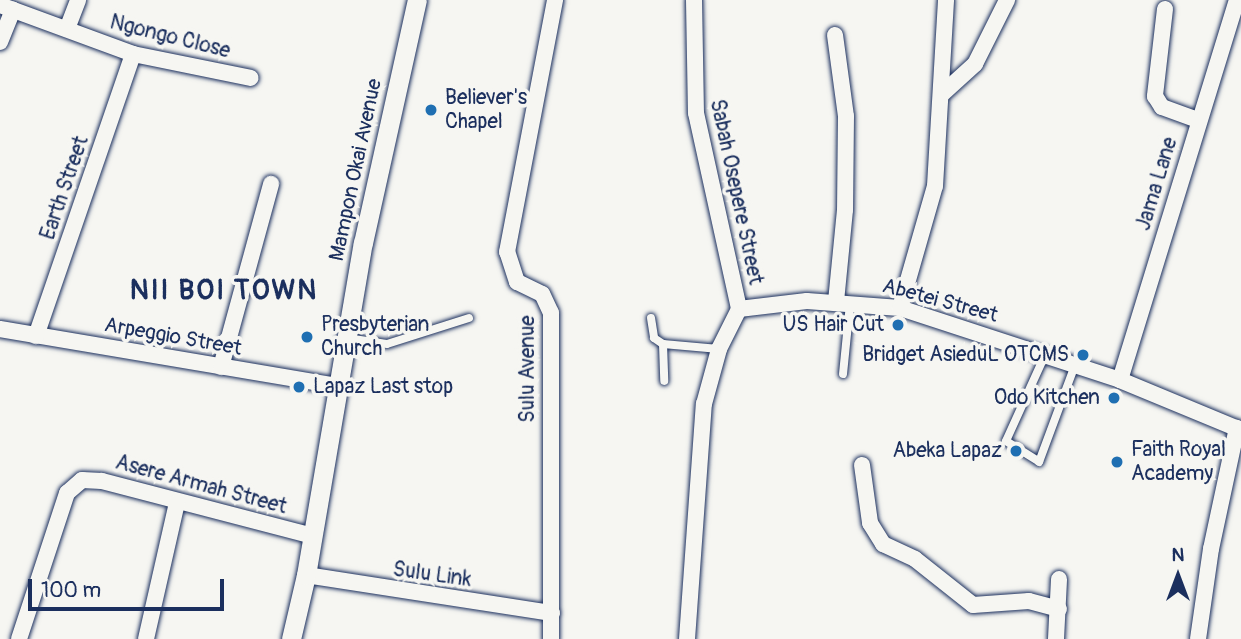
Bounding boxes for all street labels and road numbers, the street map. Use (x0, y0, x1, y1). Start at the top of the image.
street label: Ngongo Close (107, 10, 233, 64)
street label: Mampon Okai Avenue (324, 77, 388, 263)
street label: Sabah Osepere Street (704, 97, 768, 287)
street label: Earth Street (36, 133, 94, 243)
street label: Jama Lane (1131, 134, 1183, 234)
street label: Abetei Street (880, 274, 1000, 328)
street label: Arpeggio Street (102, 313, 244, 361)
street label: Sulu Avenue (515, 315, 541, 423)
street label: Asere Armah Street (113, 450, 289, 520)
street label: Sulu Link (391, 557, 473, 593)

